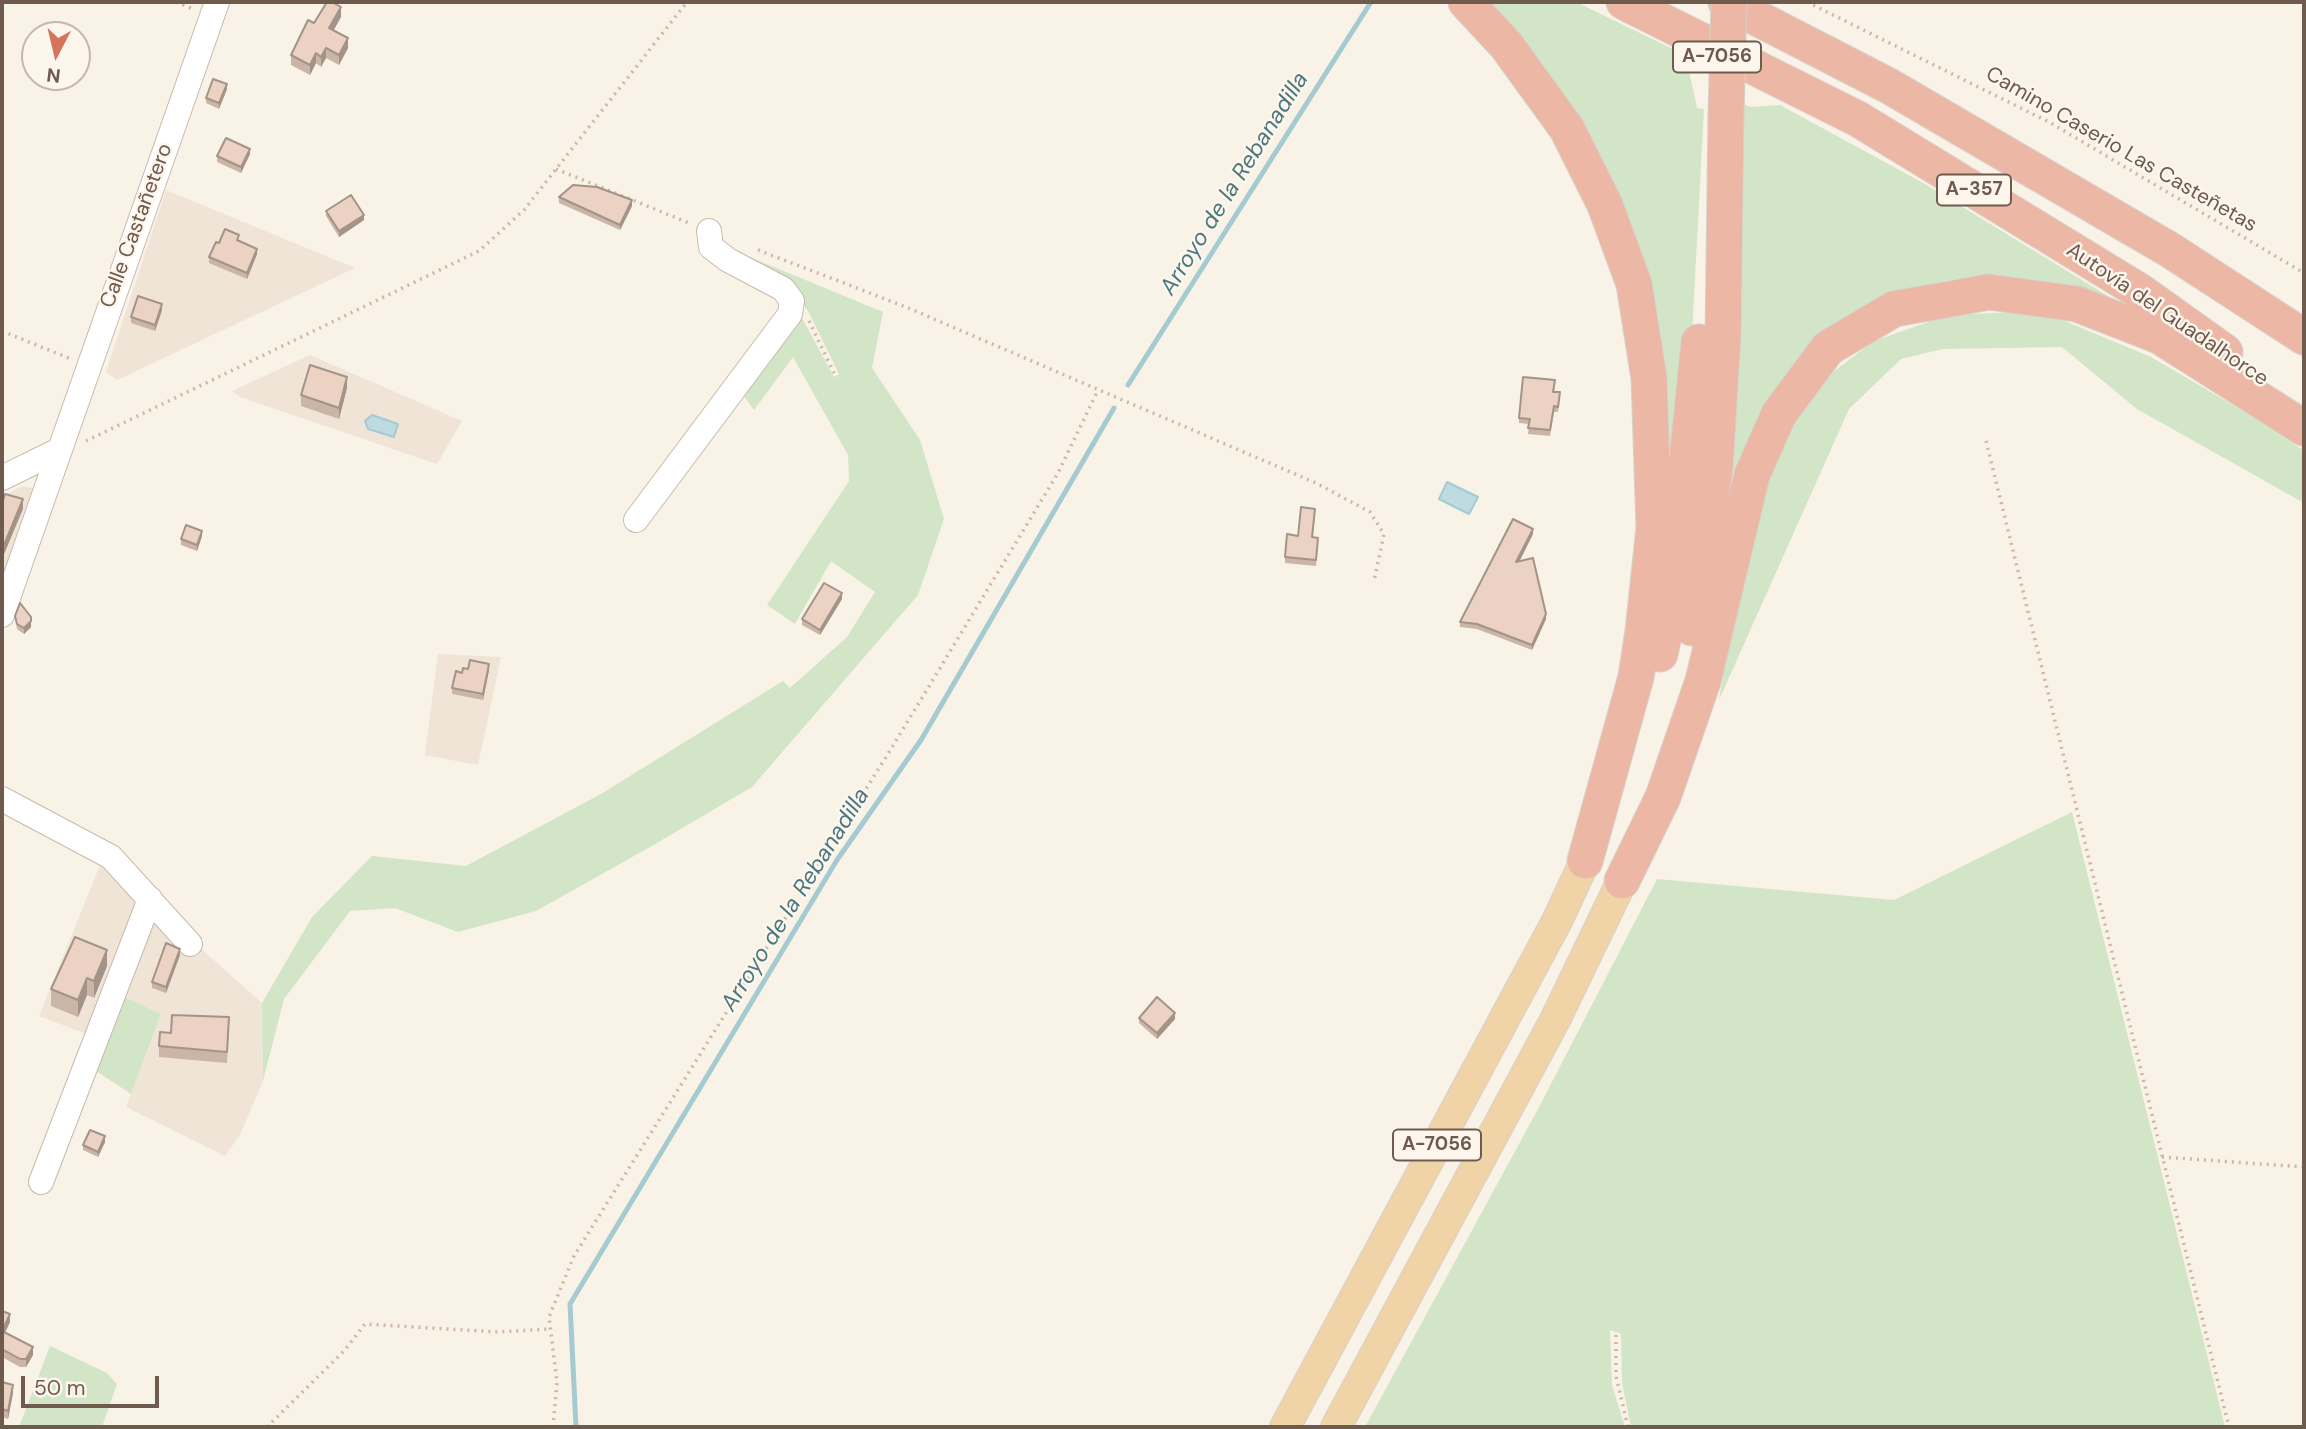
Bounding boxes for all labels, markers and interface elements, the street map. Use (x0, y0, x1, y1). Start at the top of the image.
north arrow (21, 21, 91, 91)
road number: A-7056 (1673, 41, 1761, 72)
text: N (45, 62, 62, 89)
street label: Camino Caserio Las Casteñetas (1981, 62, 2261, 238)
water label: Arroyo de la Rebanadilla (1155, 67, 1315, 301)
street label: Calle Castañetero (96, 140, 178, 312)
road number: A-357 (1937, 174, 2011, 206)
street label: Autovía del Guadalhorce (2061, 238, 2273, 392)
water label: Arroyo de la Rebanadilla (716, 783, 876, 1017)
road number: A-7056 (1393, 1130, 1481, 1161)
scale bar (24, 1362, 163, 1406)
text: 50 m (34, 1374, 85, 1402)

